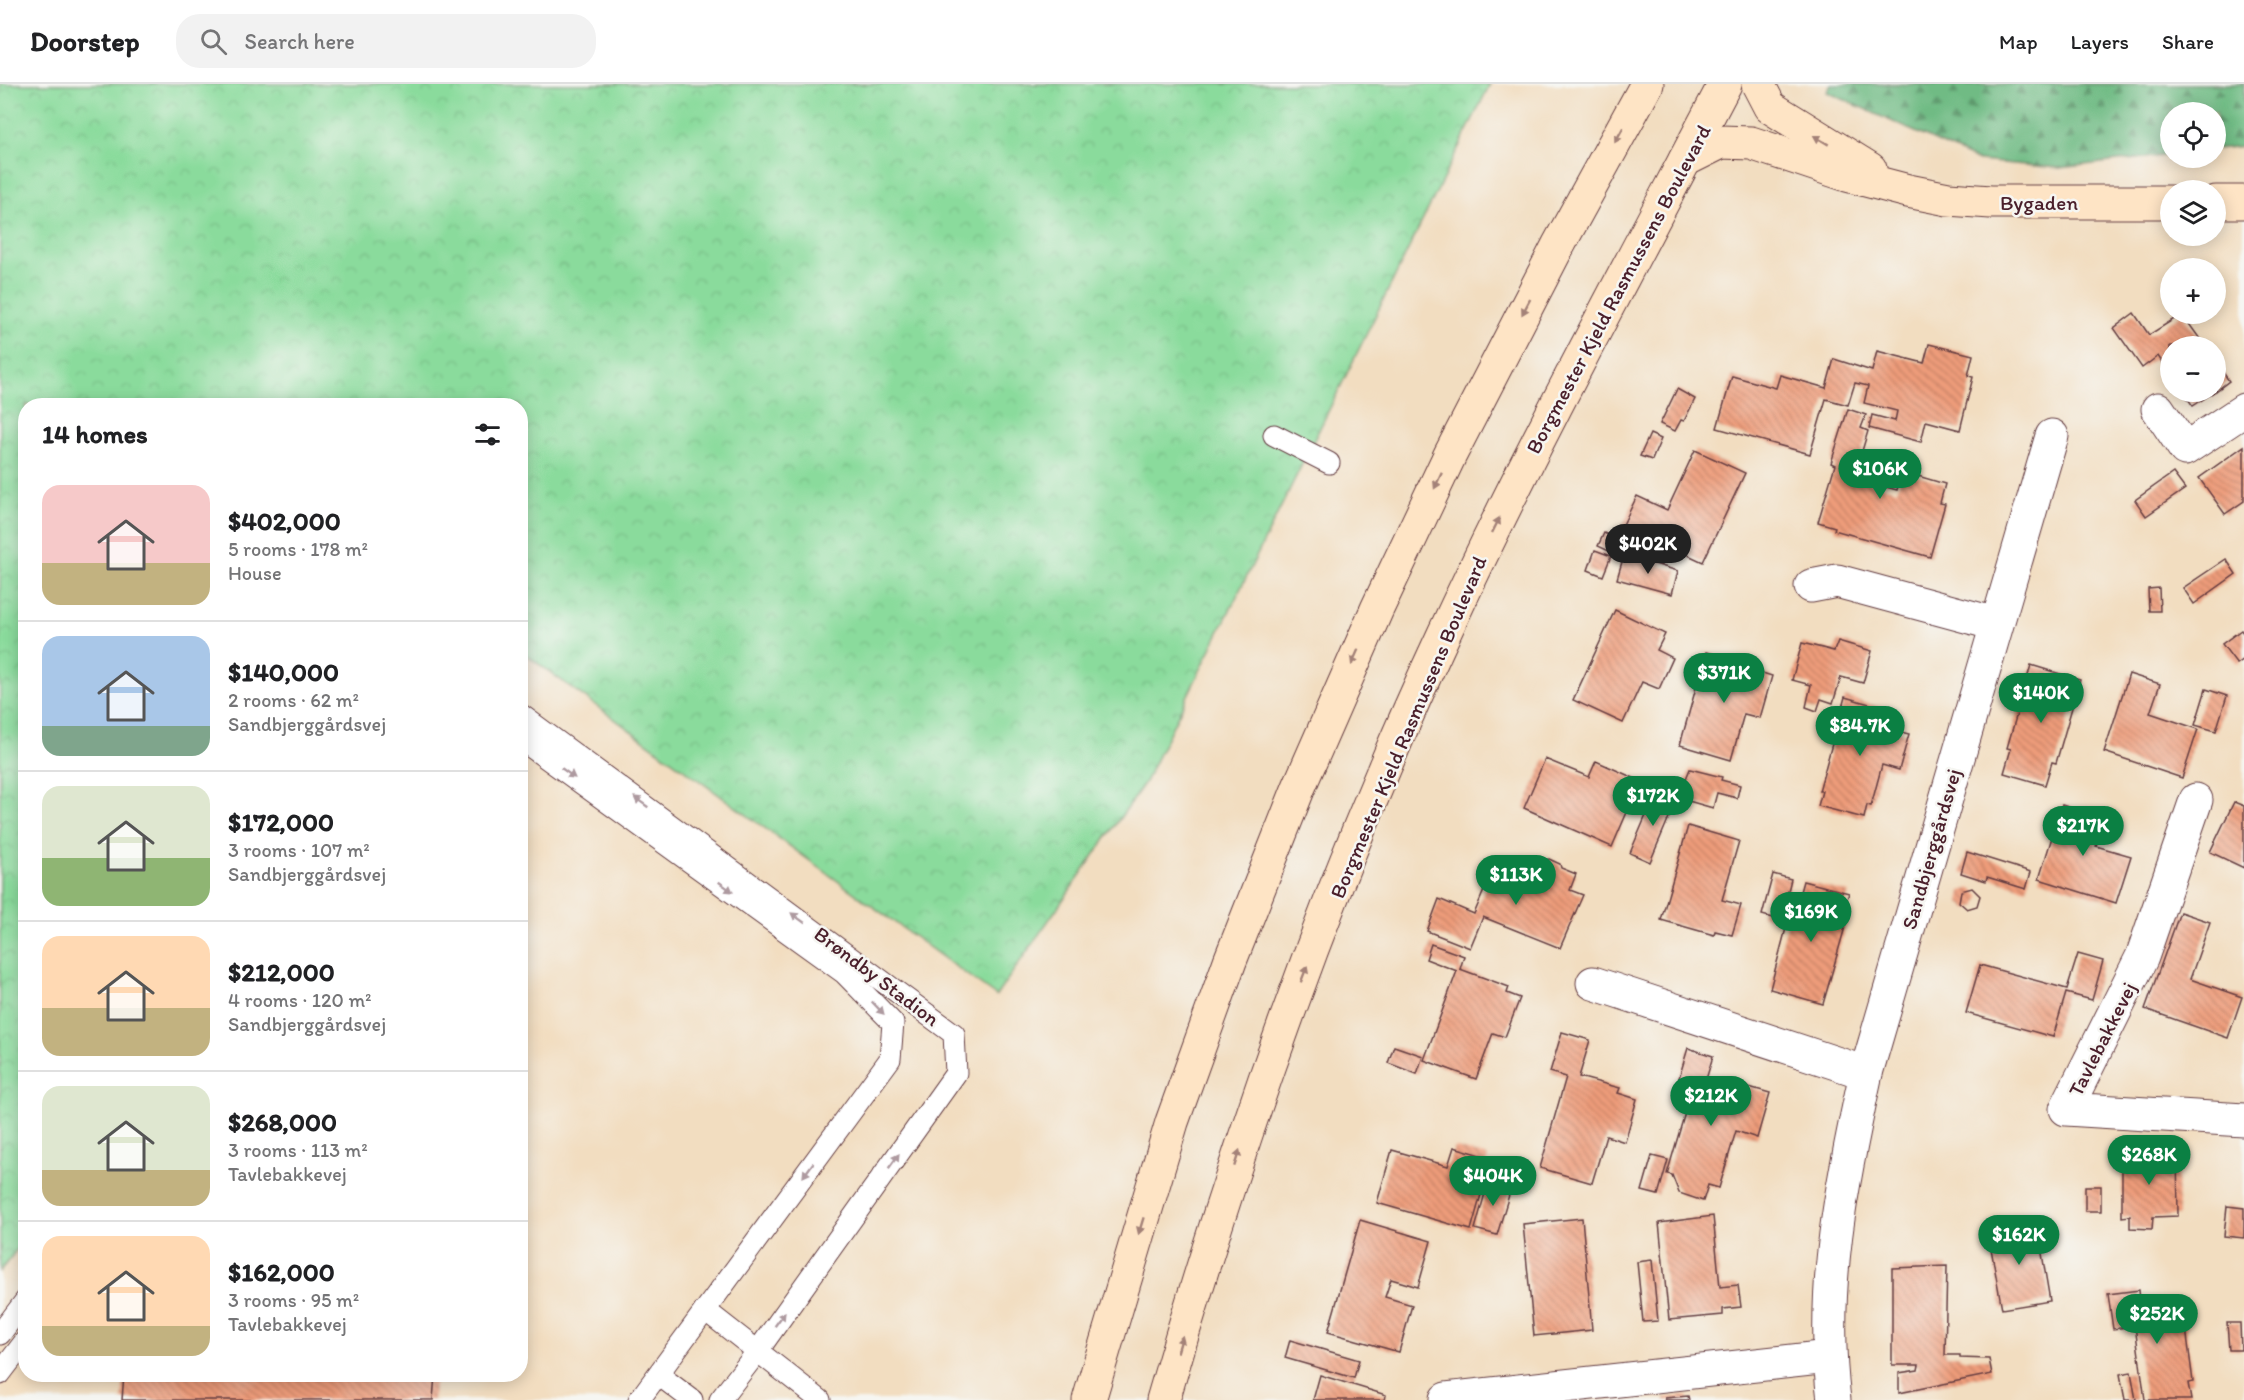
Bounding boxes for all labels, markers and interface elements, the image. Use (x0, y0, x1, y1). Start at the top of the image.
search box (176, 14, 596, 68)
text: Doorstep (30, 24, 140, 58)
icon: search (197, 25, 230, 58)
text: Search here (245, 28, 355, 55)
text: Map (1999, 29, 2038, 54)
text: Layers (2071, 29, 2129, 54)
text: Share (2162, 29, 2214, 54)
map controls (2160, 102, 2226, 402)
button: locate (2160, 102, 2226, 168)
street label: Borgmester Kjeld Rasmussens Boulevard (1520, 120, 1716, 458)
one-way arrow (1614, 127, 1624, 144)
one-way arrow (1813, 134, 1829, 145)
button: layers (2160, 180, 2226, 246)
street label: Bygaden (2000, 190, 2078, 215)
button: + (2160, 258, 2226, 324)
one-way arrow (1521, 298, 1531, 315)
button: − (2160, 336, 2226, 402)
text: 14 homes (42, 418, 148, 450)
icon: filters (471, 418, 504, 451)
pin: $106K (1838, 449, 1922, 500)
text: $106K (1852, 456, 1908, 480)
one-way arrow (1433, 472, 1442, 489)
text: $402,000 (228, 505, 341, 537)
icon: home (90, 509, 162, 581)
one-way arrow (1492, 517, 1501, 534)
pin: $402K (1606, 524, 1690, 575)
text: $402K (1619, 531, 1677, 555)
text: 5 rooms · 178 m² (228, 537, 368, 561)
street label: Borgmester Kjeld Rasmussens Boulevard (1324, 552, 1492, 902)
text: House (228, 561, 282, 585)
one-way arrow (1351, 649, 1360, 666)
pin: $371K (1682, 653, 1766, 704)
text: $140,000 (228, 656, 339, 688)
icon: home (90, 660, 162, 732)
text: $371K (1697, 660, 1751, 684)
pin: $140K (1999, 673, 2083, 724)
text: $140K (2013, 680, 2069, 704)
text: 2 rooms · 62 m² (228, 688, 359, 712)
pin: $84.7K (1811, 706, 1909, 757)
text: Sandbjerggårdsvej (228, 712, 386, 736)
text: $84.7K (1830, 713, 1890, 737)
street label: Sandbjerggårdsvej (1896, 766, 1966, 932)
one-way arrow (559, 767, 575, 779)
pin: $172K (1611, 776, 1695, 827)
text: $172K (1627, 783, 1679, 807)
one-way arrow (633, 796, 649, 808)
text: $172,000 (228, 806, 334, 838)
pin: $217K (2041, 806, 2125, 857)
icon: home (90, 810, 162, 882)
text: $217K (2057, 813, 2109, 837)
text: 3 rooms · 107 m² (228, 838, 370, 862)
pin: $113K (1474, 855, 1558, 906)
text: Sandbjerggårdsvej (228, 862, 386, 886)
text: $113K (1490, 862, 1542, 886)
one-way arrow (718, 881, 734, 893)
pin: $169K (1769, 892, 1853, 943)
text: $169K (1784, 899, 1838, 923)
one-way arrow (790, 912, 805, 924)
street label: Brøndby Stadion (809, 921, 945, 1031)
text: $212,000 (228, 956, 335, 988)
icon: home (90, 960, 162, 1032)
one-way arrow (1300, 965, 1309, 983)
street label: Tavlebakkevej (2063, 978, 2141, 1100)
text: 4 rooms · 120 m² (228, 988, 371, 1012)
one-way arrow (871, 1000, 885, 1015)
text: Sandbjerggårdsvej (228, 1012, 386, 1036)
pin: $212K (1669, 1076, 1753, 1127)
text: $212K (1684, 1083, 1738, 1107)
text: $268,000 (228, 1106, 337, 1138)
icon: home (90, 1110, 162, 1182)
pin: $268K (2107, 1135, 2191, 1186)
text: 3 rooms · 113 m² (228, 1138, 368, 1162)
text: $268K (2122, 1142, 2176, 1166)
one-way arrow (1233, 1149, 1242, 1167)
one-way arrow (887, 1153, 899, 1168)
pin: $404K (1451, 1156, 1535, 1207)
text: Tavlebakkevej (228, 1162, 347, 1186)
one-way arrow (803, 1162, 815, 1177)
text: $404K (1463, 1163, 1523, 1187)
pin: $162K (1977, 1215, 2061, 1266)
one-way arrow (1136, 1217, 1145, 1235)
text: $162K (1992, 1222, 2046, 1246)
text: $162,000 (228, 1256, 335, 1288)
icon: home (90, 1260, 162, 1332)
text: 3 rooms · 95 m² (228, 1288, 359, 1312)
pin: $252K (2115, 1294, 2199, 1345)
text: $252K (2130, 1301, 2184, 1325)
text: Tavlebakkevej (228, 1312, 347, 1336)
one-way arrow (774, 1312, 786, 1328)
one-way arrow (1175, 1335, 1185, 1353)

